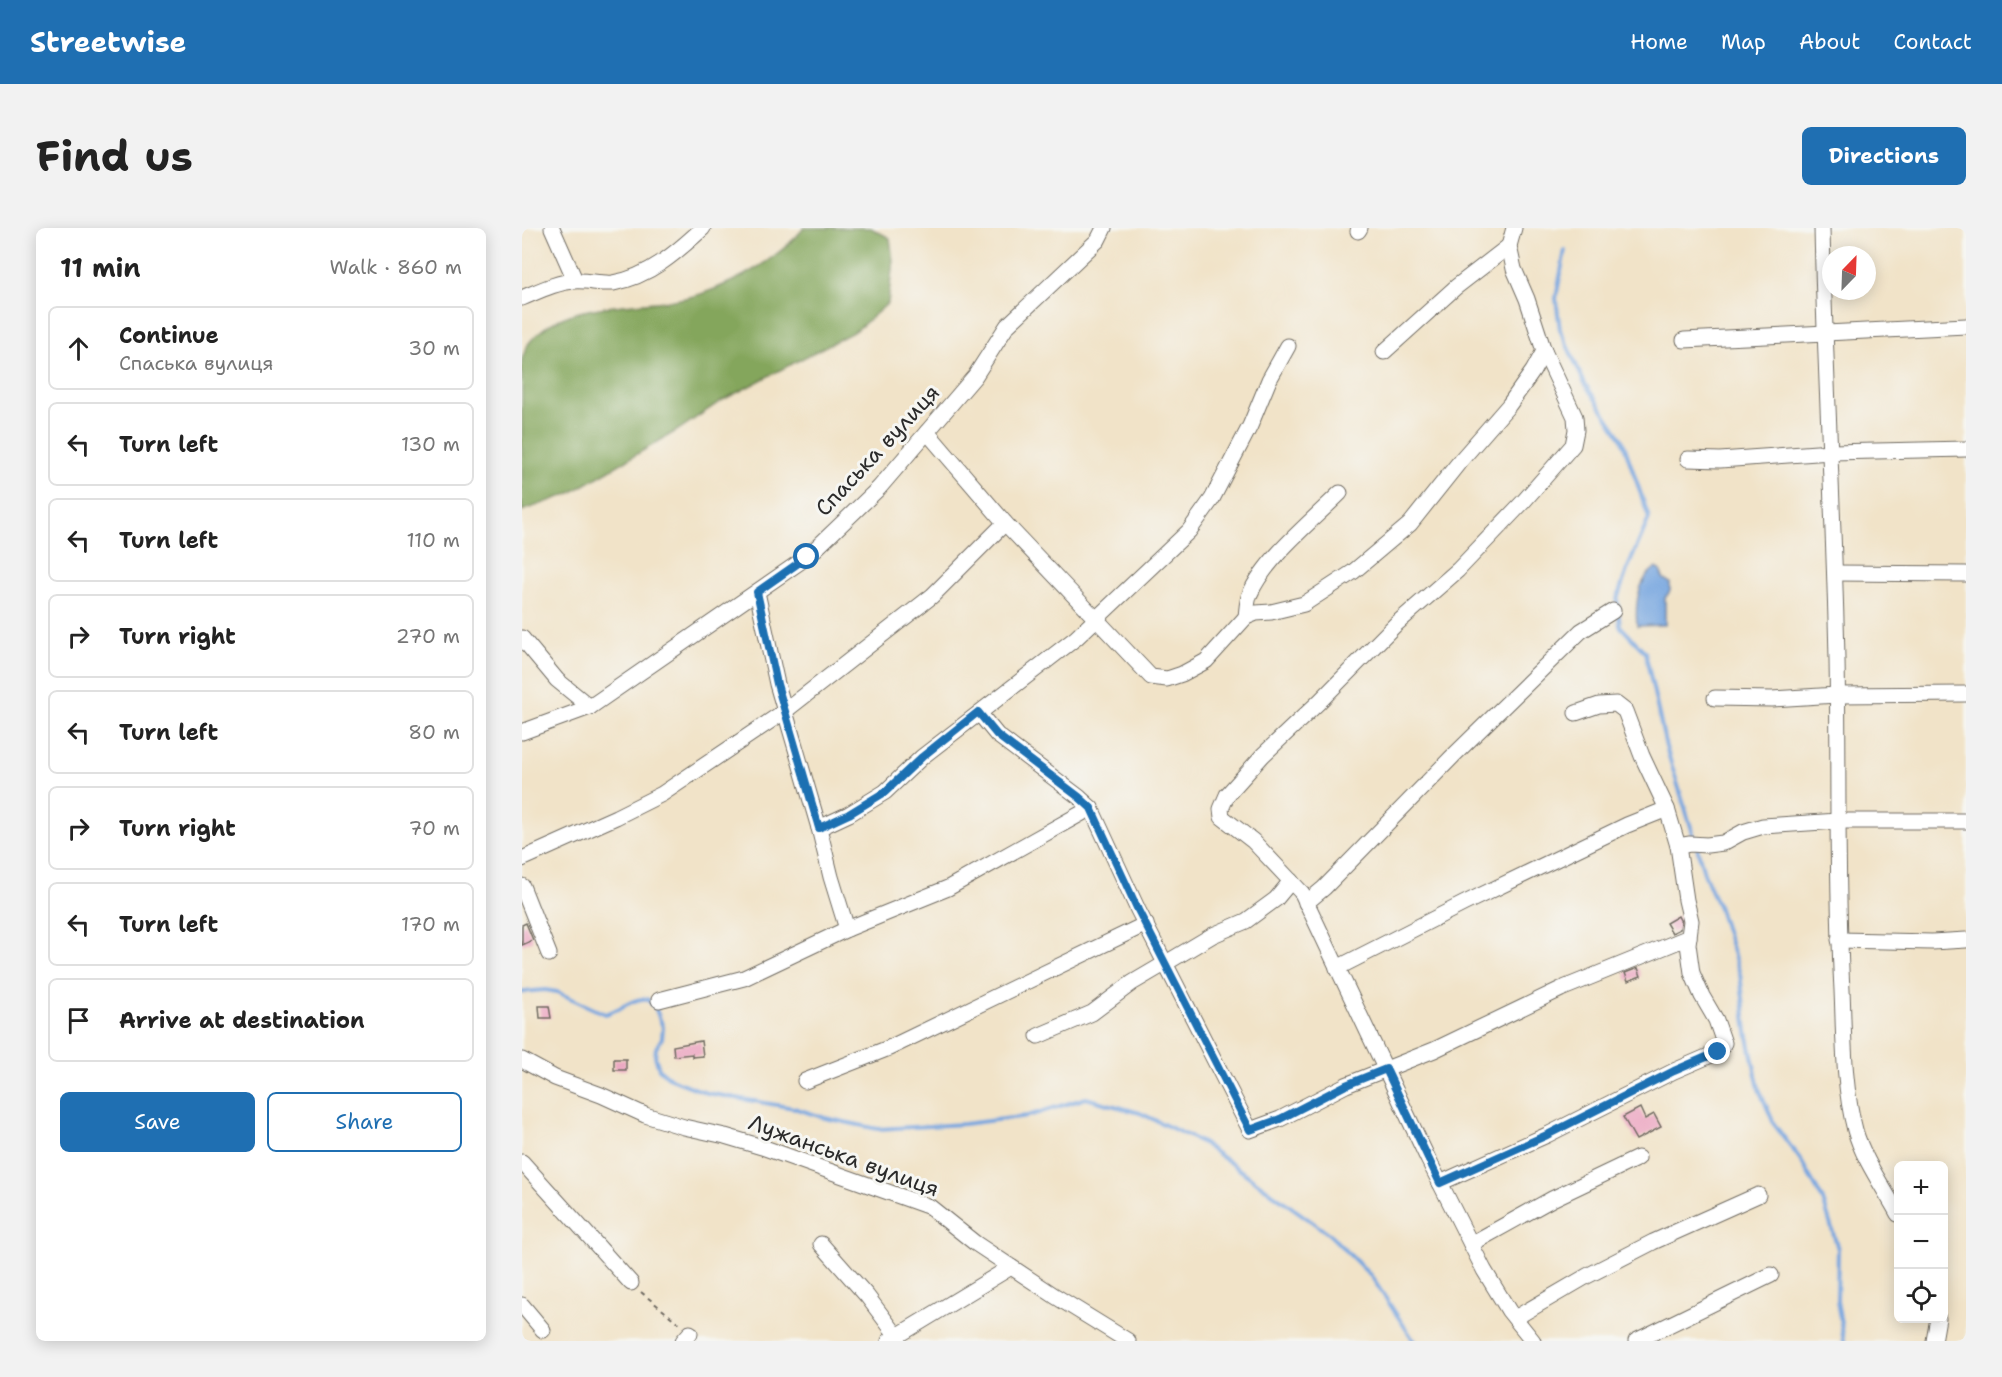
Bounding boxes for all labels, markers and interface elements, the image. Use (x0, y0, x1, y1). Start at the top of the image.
text: Streetwise (30, 23, 186, 61)
text: Home (1630, 28, 1688, 56)
text: Map (1721, 28, 1766, 56)
text: About (1799, 28, 1860, 56)
text: Contact (1893, 28, 1972, 56)
button: Directions (1802, 127, 1966, 185)
text: Find us (36, 128, 193, 184)
north arrow (1822, 246, 1876, 300)
text: 11 min (60, 250, 141, 285)
text: Walk · 860 m (329, 254, 462, 280)
text: Continue (119, 321, 219, 350)
icon: ahead (62, 332, 95, 365)
text: 30 m (408, 335, 460, 361)
text: Спаська вулиця (119, 350, 274, 376)
street label: Спаська вулиця (809, 378, 946, 522)
icon: left (62, 428, 95, 461)
text: Turn left (119, 430, 218, 459)
text: 130 m (401, 431, 460, 457)
icon: left (62, 524, 95, 557)
text: Turn left (119, 526, 218, 555)
text: 110 m (406, 527, 460, 553)
route start (793, 543, 819, 569)
icon: right (62, 620, 95, 653)
text: Turn right (119, 622, 236, 651)
text: 270 m (396, 623, 460, 649)
icon: left (62, 716, 95, 749)
text: Turn left (119, 718, 218, 747)
text: 80 m (408, 719, 460, 745)
icon: right (62, 812, 95, 845)
text: Turn right (119, 814, 236, 843)
text: 70 m (408, 815, 460, 841)
icon: left (62, 908, 95, 941)
text: Turn left (119, 910, 218, 939)
text: 170 m (401, 911, 460, 937)
icon: arrive (62, 1004, 95, 1037)
text: Arrive at destination (119, 1006, 365, 1035)
route end (1704, 1038, 1730, 1064)
button: Save (60, 1092, 255, 1152)
button: Share (267, 1092, 462, 1152)
street label: Лужанська вулиця (745, 1108, 943, 1203)
map controls (1894, 1161, 1948, 1323)
button: + (1894, 1161, 1948, 1215)
button: − (1894, 1215, 1948, 1269)
button: locate (1894, 1269, 1948, 1323)

